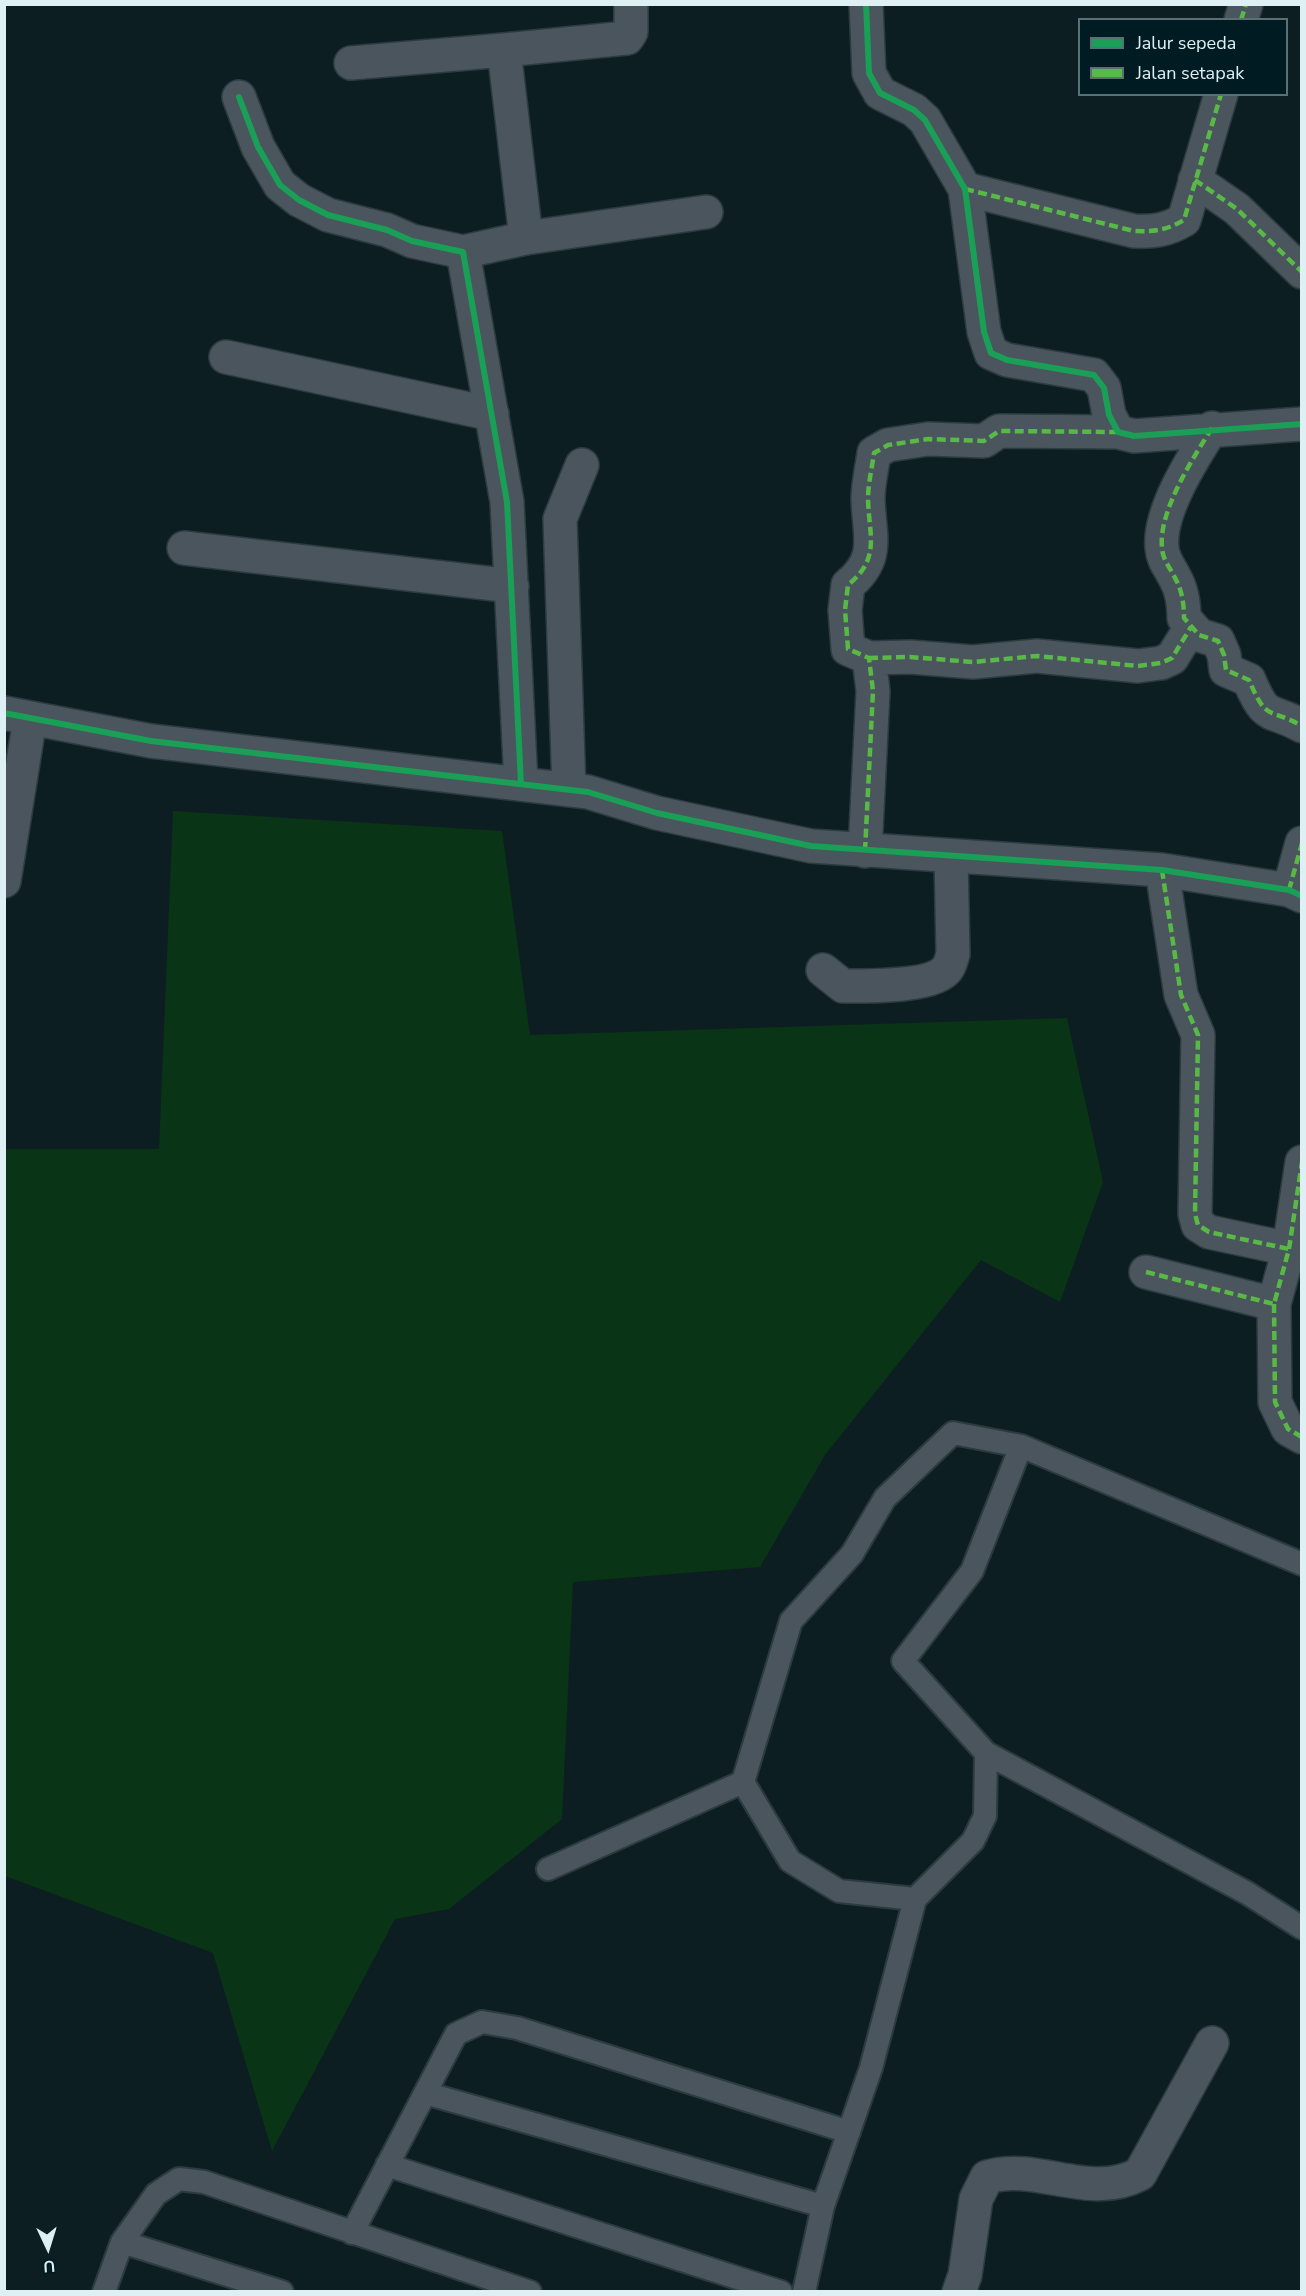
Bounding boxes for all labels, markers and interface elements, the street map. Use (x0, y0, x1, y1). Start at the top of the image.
legend (1078, 18, 1288, 96)
text: Jalur sepeda (1136, 31, 1236, 55)
text: Jalan setapak (1136, 61, 1244, 85)
north arrow (18, 2218, 78, 2278)
text: U (43, 2255, 56, 2277)

